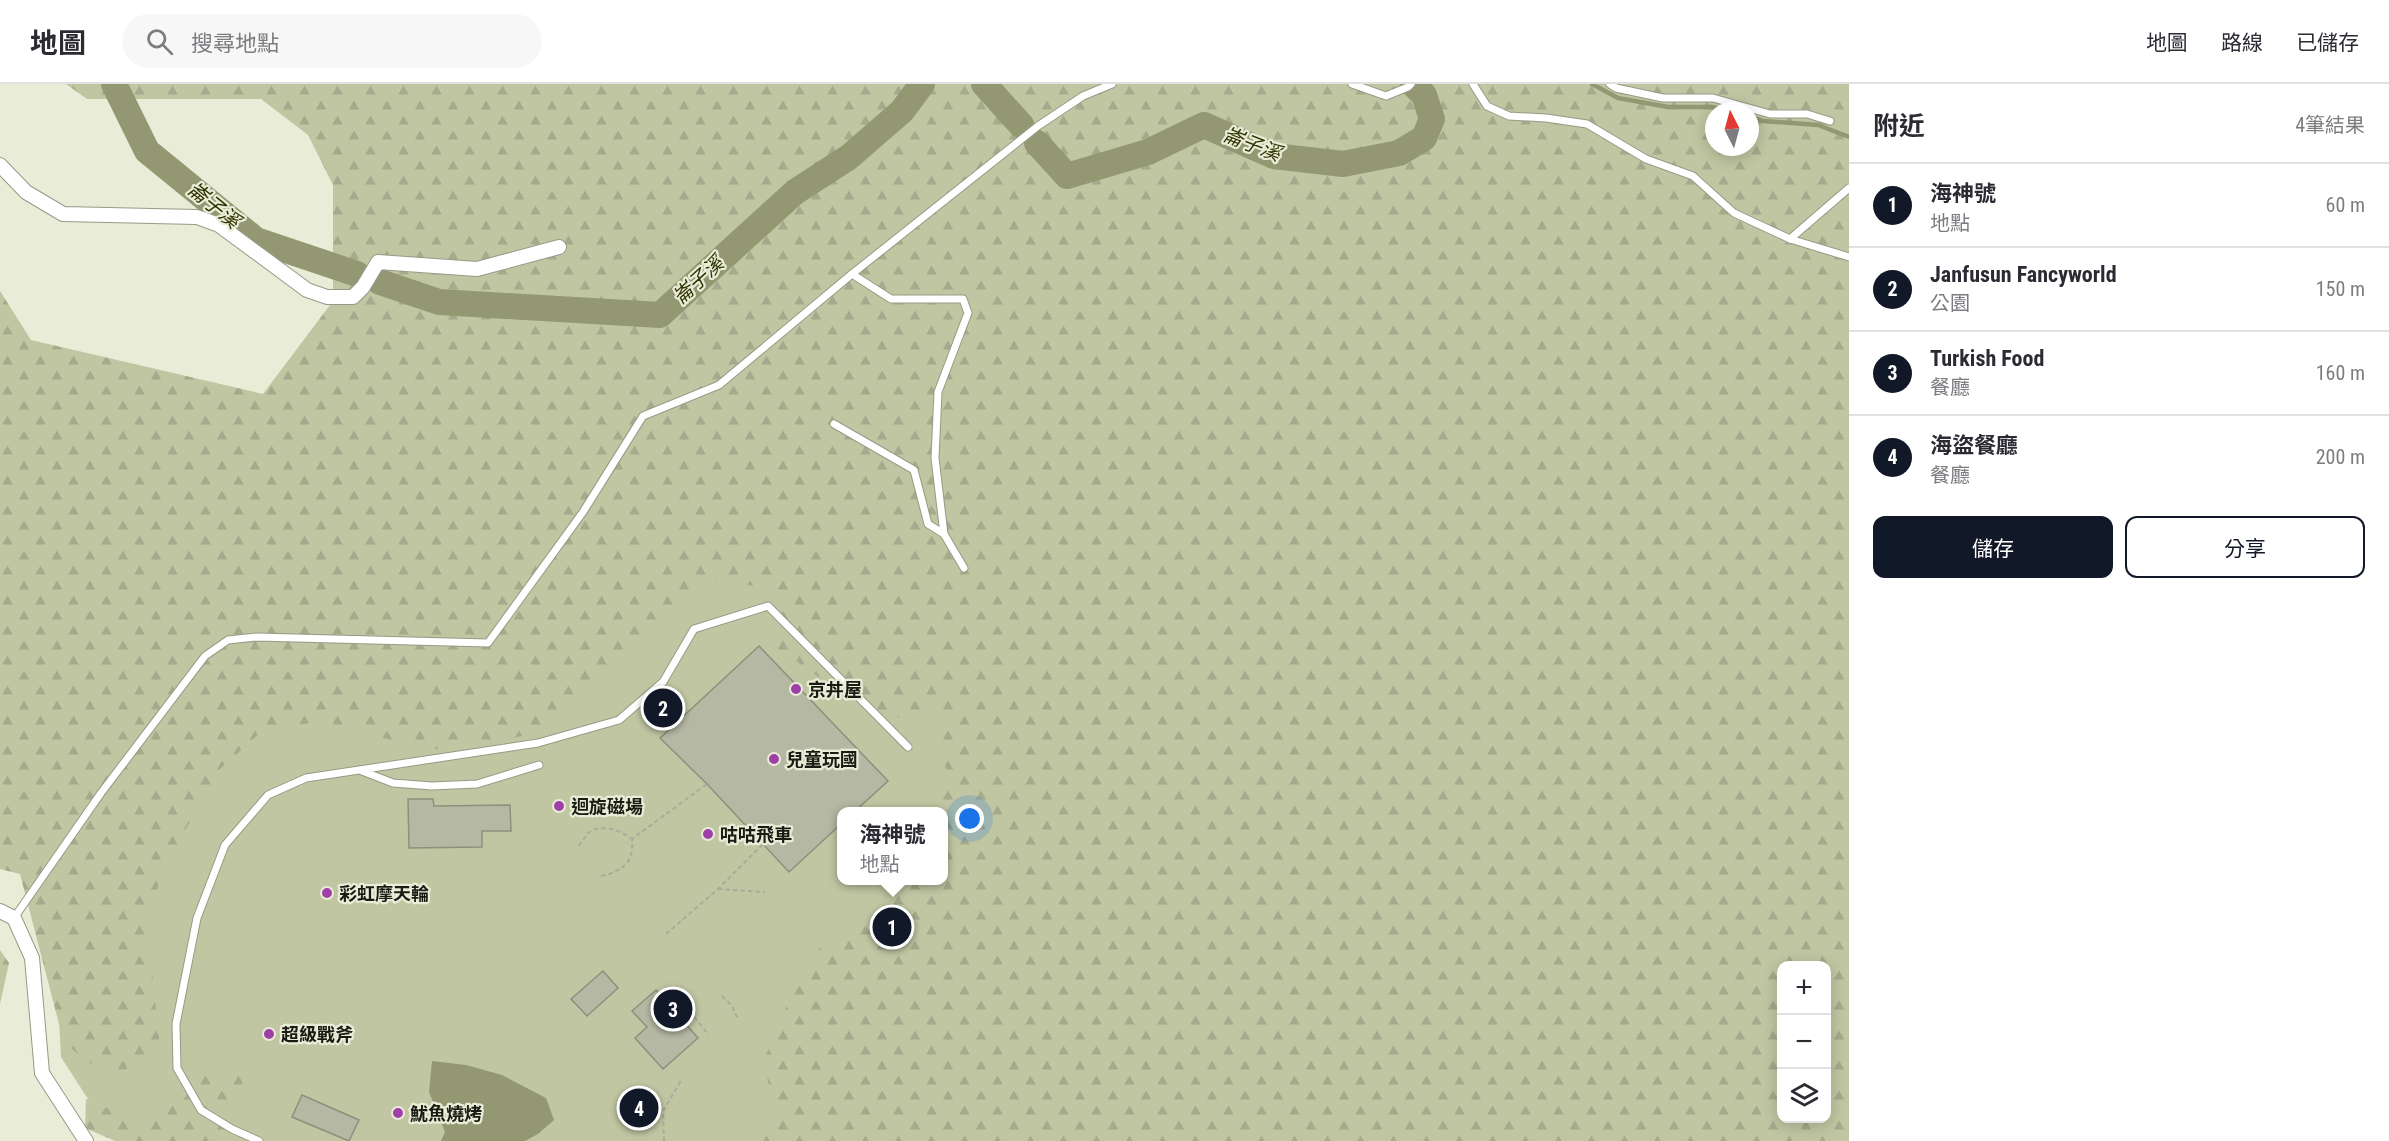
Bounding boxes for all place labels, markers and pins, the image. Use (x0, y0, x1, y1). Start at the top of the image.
place label: 京丼屋 (808, 679, 862, 700)
marker: 京丼屋 (789, 682, 803, 696)
pin: 2 (644, 686, 682, 730)
place label: 兒童玩國 (786, 749, 858, 770)
marker: 兒童玩國 (767, 752, 781, 766)
place label: 迴旋磁場 (571, 796, 643, 817)
marker: 迴旋磁場 (552, 799, 566, 813)
place label: 咕咕飛車 (720, 824, 792, 845)
marker: 咕咕飛車 (701, 827, 715, 841)
place label: 彩虹摩天輪 (339, 883, 429, 904)
marker: 彩虹摩天輪 (320, 886, 334, 900)
pin: 1 (872, 904, 912, 950)
pin: 3 (654, 986, 692, 1032)
place label: 超級戰斧 (281, 1024, 353, 1045)
marker: 超級戰斧 (262, 1027, 276, 1041)
pin: 4 (620, 1086, 658, 1130)
place label: 魷魚燒烤 (410, 1103, 482, 1124)
marker: 魷魚燒烤 (391, 1106, 405, 1120)

